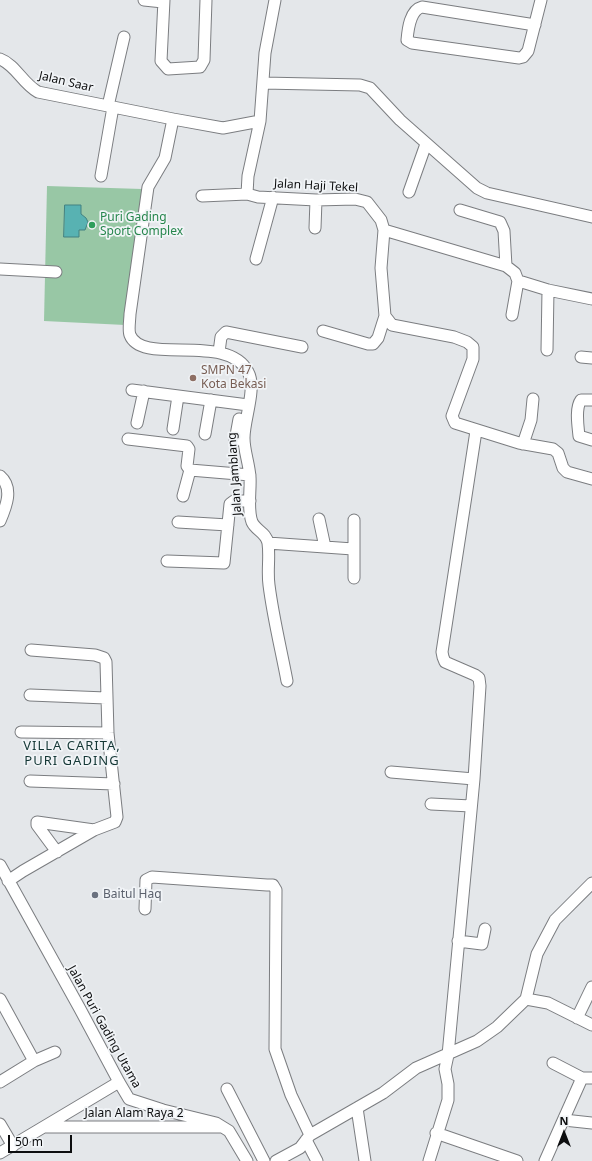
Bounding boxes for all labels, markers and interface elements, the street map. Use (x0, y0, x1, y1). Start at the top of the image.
street label: Jalan Saar (37, 69, 95, 95)
street label: Jalan Haji Tekel (274, 177, 358, 195)
place label: Puri Gading Sport Complex (100, 211, 183, 239)
marker: Puri Gading Sport Complex (87, 220, 97, 230)
place label: SMPN 47 Kota Bekasi (201, 364, 266, 392)
marker: SMPN 47 Kota Bekasi (188, 373, 198, 383)
street label: Jalan Jamblang (225, 432, 245, 516)
district label: VILLA CARITA, PURI GADING (23, 738, 121, 769)
place label: Baitul Haq (103, 888, 162, 902)
marker: Baitul Haq (90, 890, 100, 900)
street label: Jalan Puri Gading Utama (64, 963, 144, 1091)
street label: Jalan Alam Raya 2 (84, 1107, 184, 1121)
north arrow (544, 1113, 584, 1153)
text: N (560, 1113, 568, 1128)
scale bar (10, 1127, 74, 1153)
text: 50 m (15, 1133, 43, 1150)

